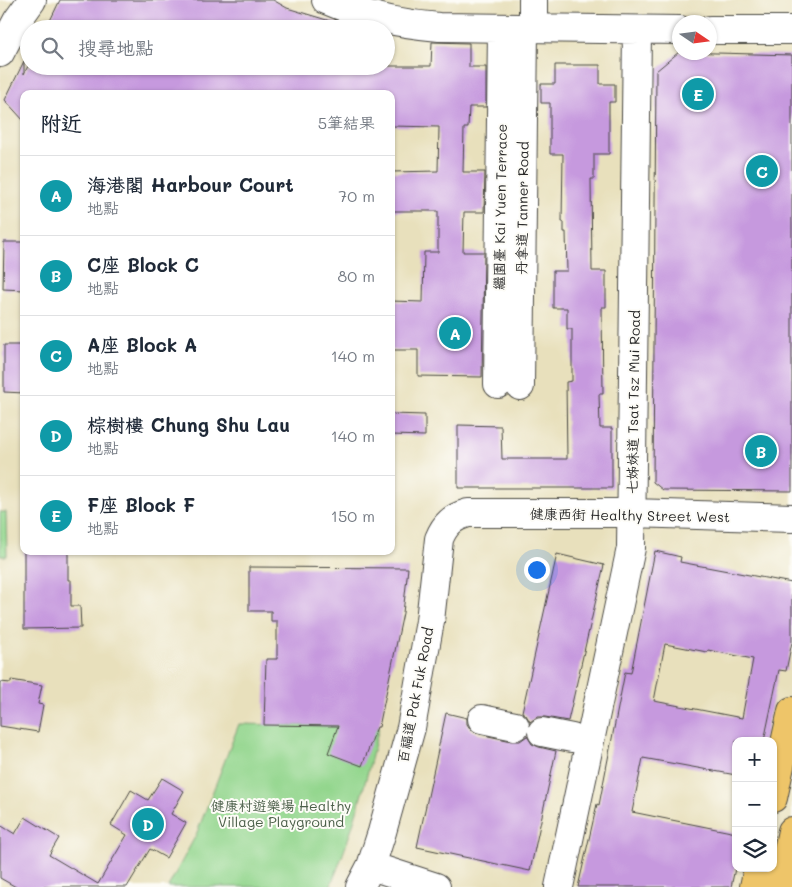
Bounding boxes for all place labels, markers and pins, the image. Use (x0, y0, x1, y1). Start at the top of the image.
pin: E (682, 75, 714, 113)
pin: C (746, 152, 778, 190)
pin: A (439, 314, 471, 352)
pin: B (745, 432, 777, 470)
pin: D (132, 805, 164, 843)

